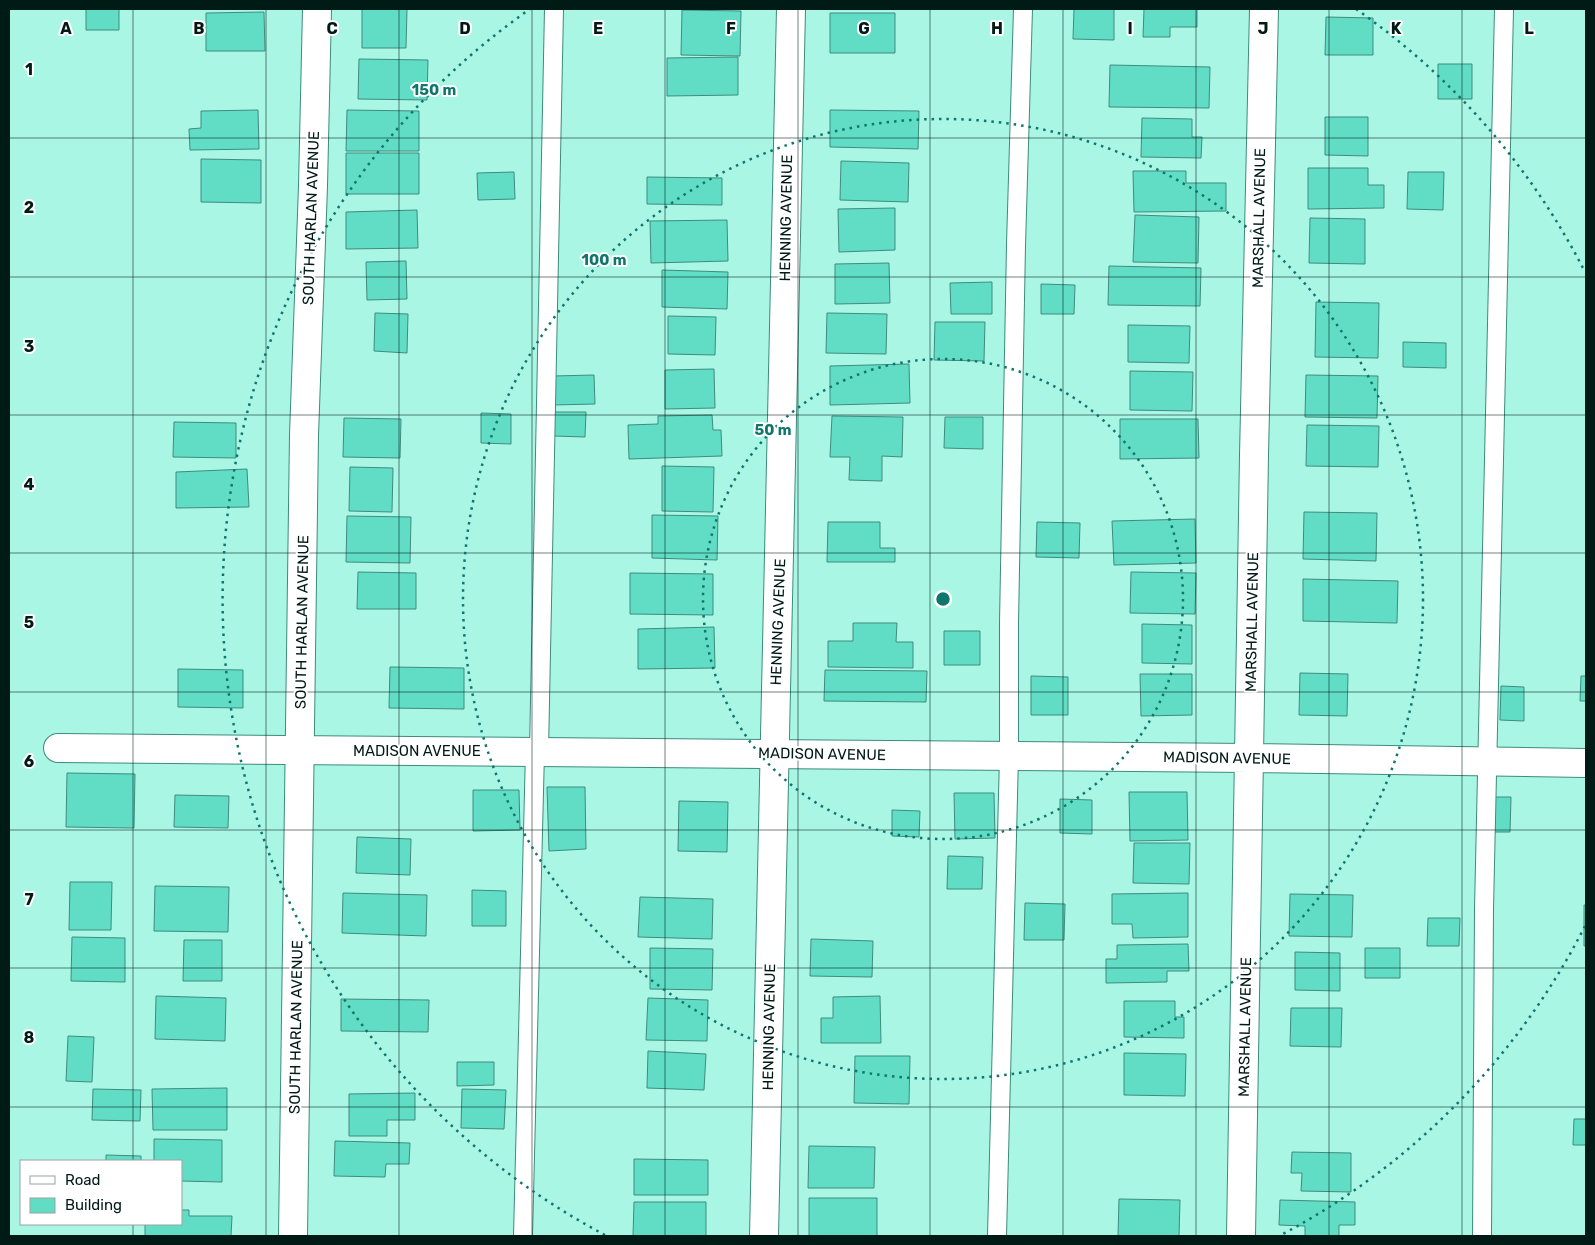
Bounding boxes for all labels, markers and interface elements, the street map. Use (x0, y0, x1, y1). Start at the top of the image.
text: A (60, 19, 72, 38)
text: B (193, 19, 205, 38)
text: C (326, 19, 338, 38)
text: D (459, 19, 471, 38)
text: E (593, 19, 603, 38)
text: F (726, 19, 736, 38)
text: G (858, 19, 870, 38)
text: H (991, 19, 1003, 38)
text: I (1127, 19, 1133, 38)
text: J (1258, 19, 1268, 38)
text: K (1391, 19, 1402, 38)
text: L (1524, 19, 1534, 38)
text: 1 (25, 60, 33, 79)
text: 150 m (412, 81, 456, 99)
street label: SOUTH HARLAN AVENUE (299, 131, 323, 305)
street label: MARSHALL AVENUE (1249, 148, 1269, 288)
street label: HENNING AVENUE (776, 154, 796, 282)
text: 2 (24, 198, 34, 217)
text: 100 m (582, 251, 626, 269)
text: 3 (24, 337, 34, 356)
text: 50 m (755, 421, 791, 439)
text: 4 (24, 475, 35, 494)
street label: SOUTH HARLAN AVENUE (291, 535, 313, 709)
street label: MARSHALL AVENUE (1242, 552, 1262, 692)
street label: HENNING AVENUE (767, 558, 789, 686)
centre of rings (934, 590, 952, 608)
text: 5 (24, 613, 34, 632)
street label: MADISON AVENUE (353, 742, 481, 760)
street label: MADISON AVENUE (758, 744, 886, 764)
street label: MADISON AVENUE (1163, 748, 1291, 768)
text: 6 (24, 752, 34, 771)
text: 7 (24, 890, 34, 909)
street label: SOUTH HARLAN AVENUE (285, 940, 307, 1114)
street label: MARSHALL AVENUE (1235, 957, 1255, 1097)
street label: HENNING AVENUE (759, 963, 779, 1091)
text: 8 (24, 1028, 35, 1047)
legend (20, 1160, 182, 1225)
text: Road (65, 1171, 101, 1189)
text: Building (65, 1196, 122, 1214)

